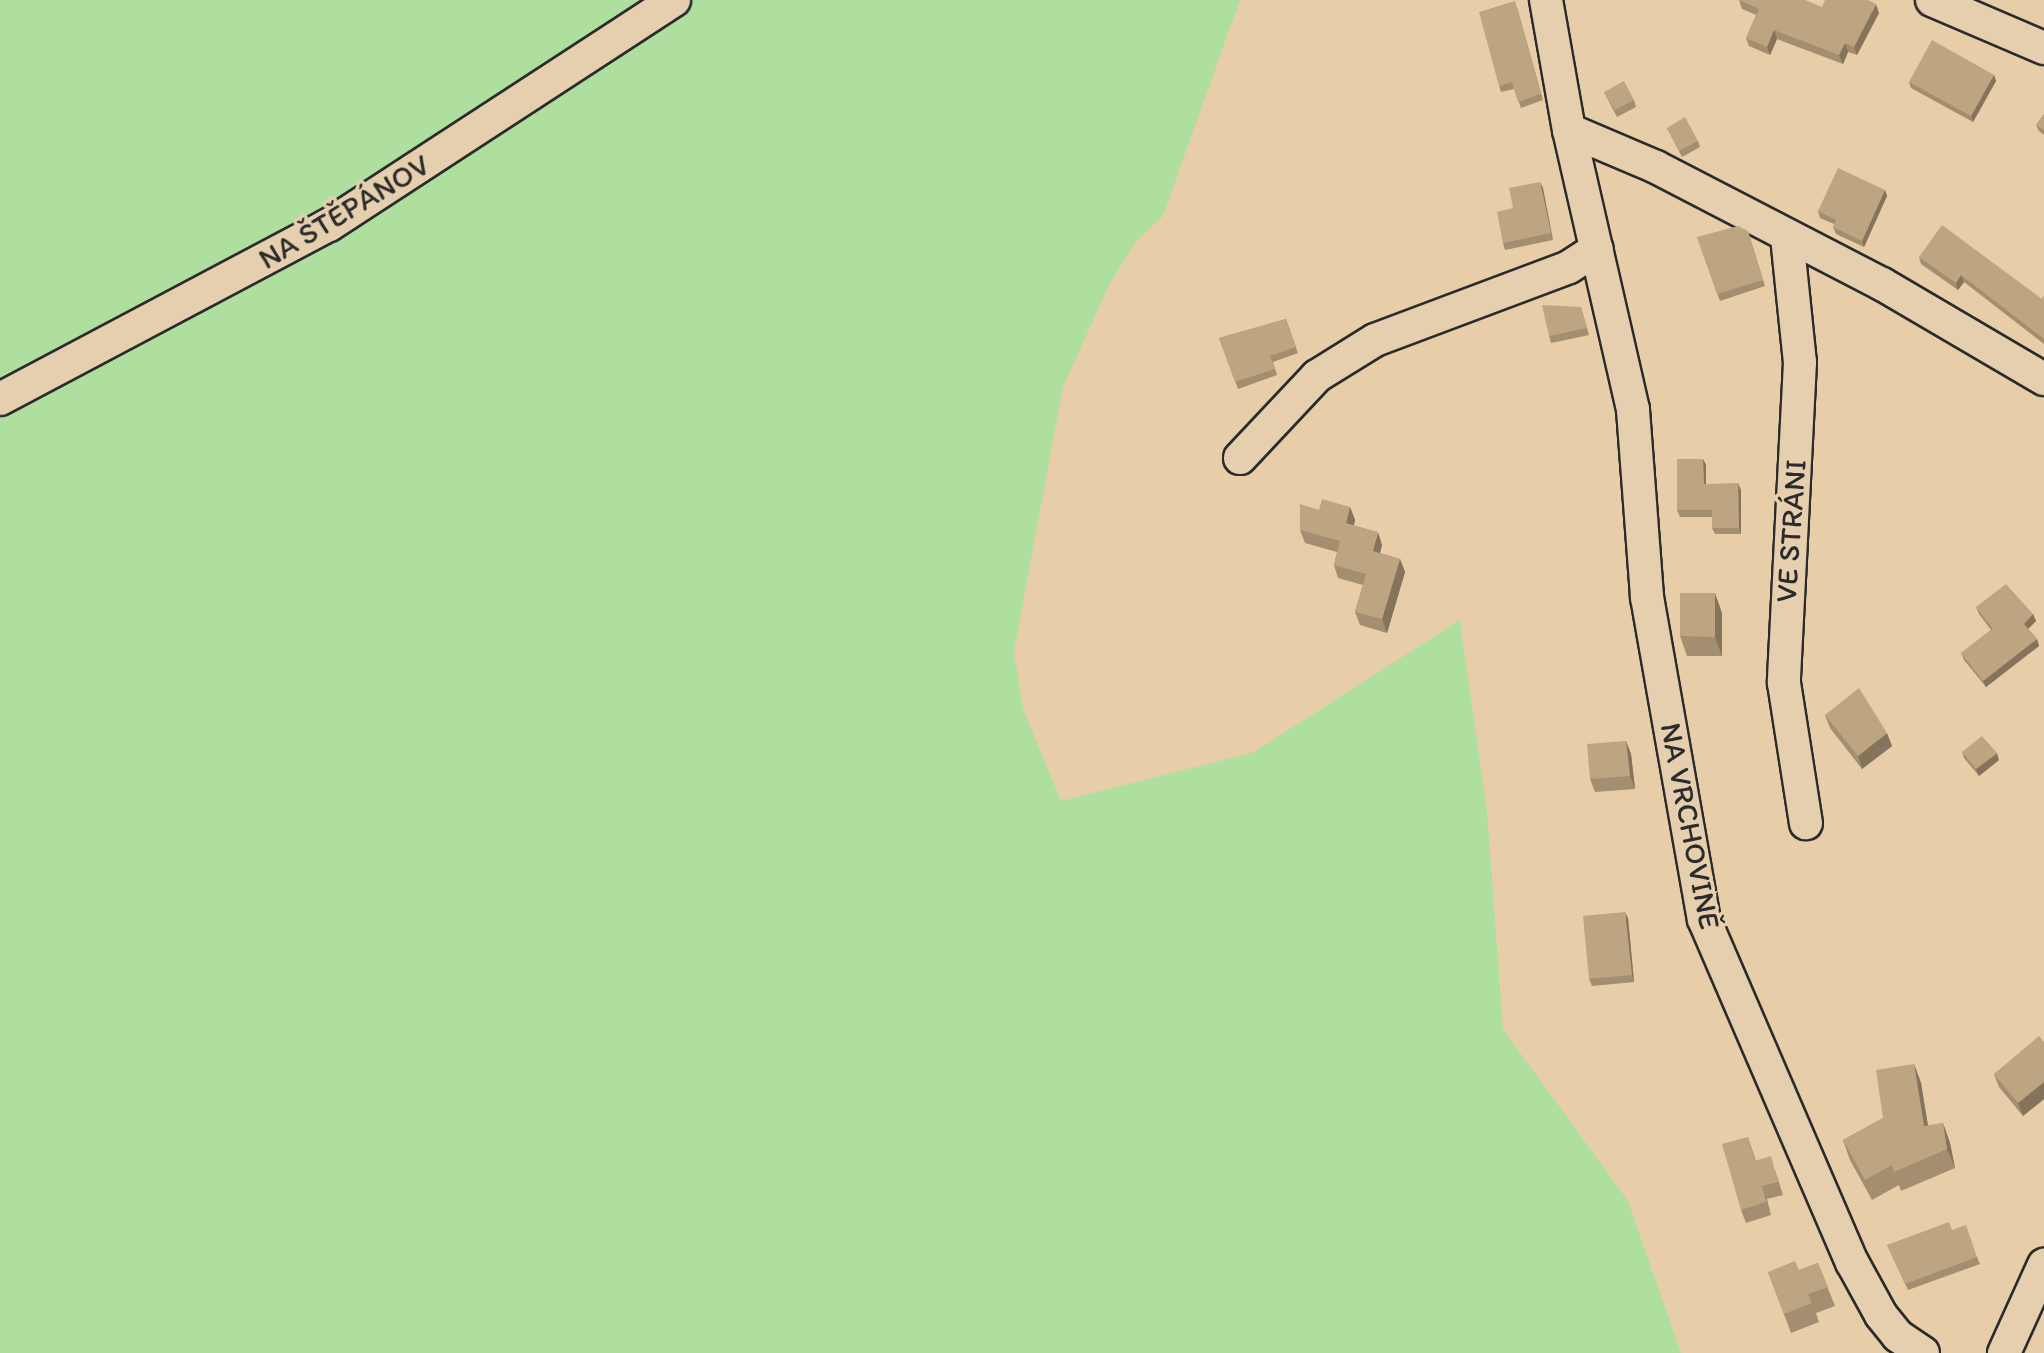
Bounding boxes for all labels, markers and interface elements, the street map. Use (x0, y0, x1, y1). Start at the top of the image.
street label: NA ŠTĚPÁNOV (252, 147, 436, 277)
street label: VE STRÁNI (1768, 458, 1814, 604)
street label: NA VRCHOVINĚ (1653, 721, 1727, 931)

